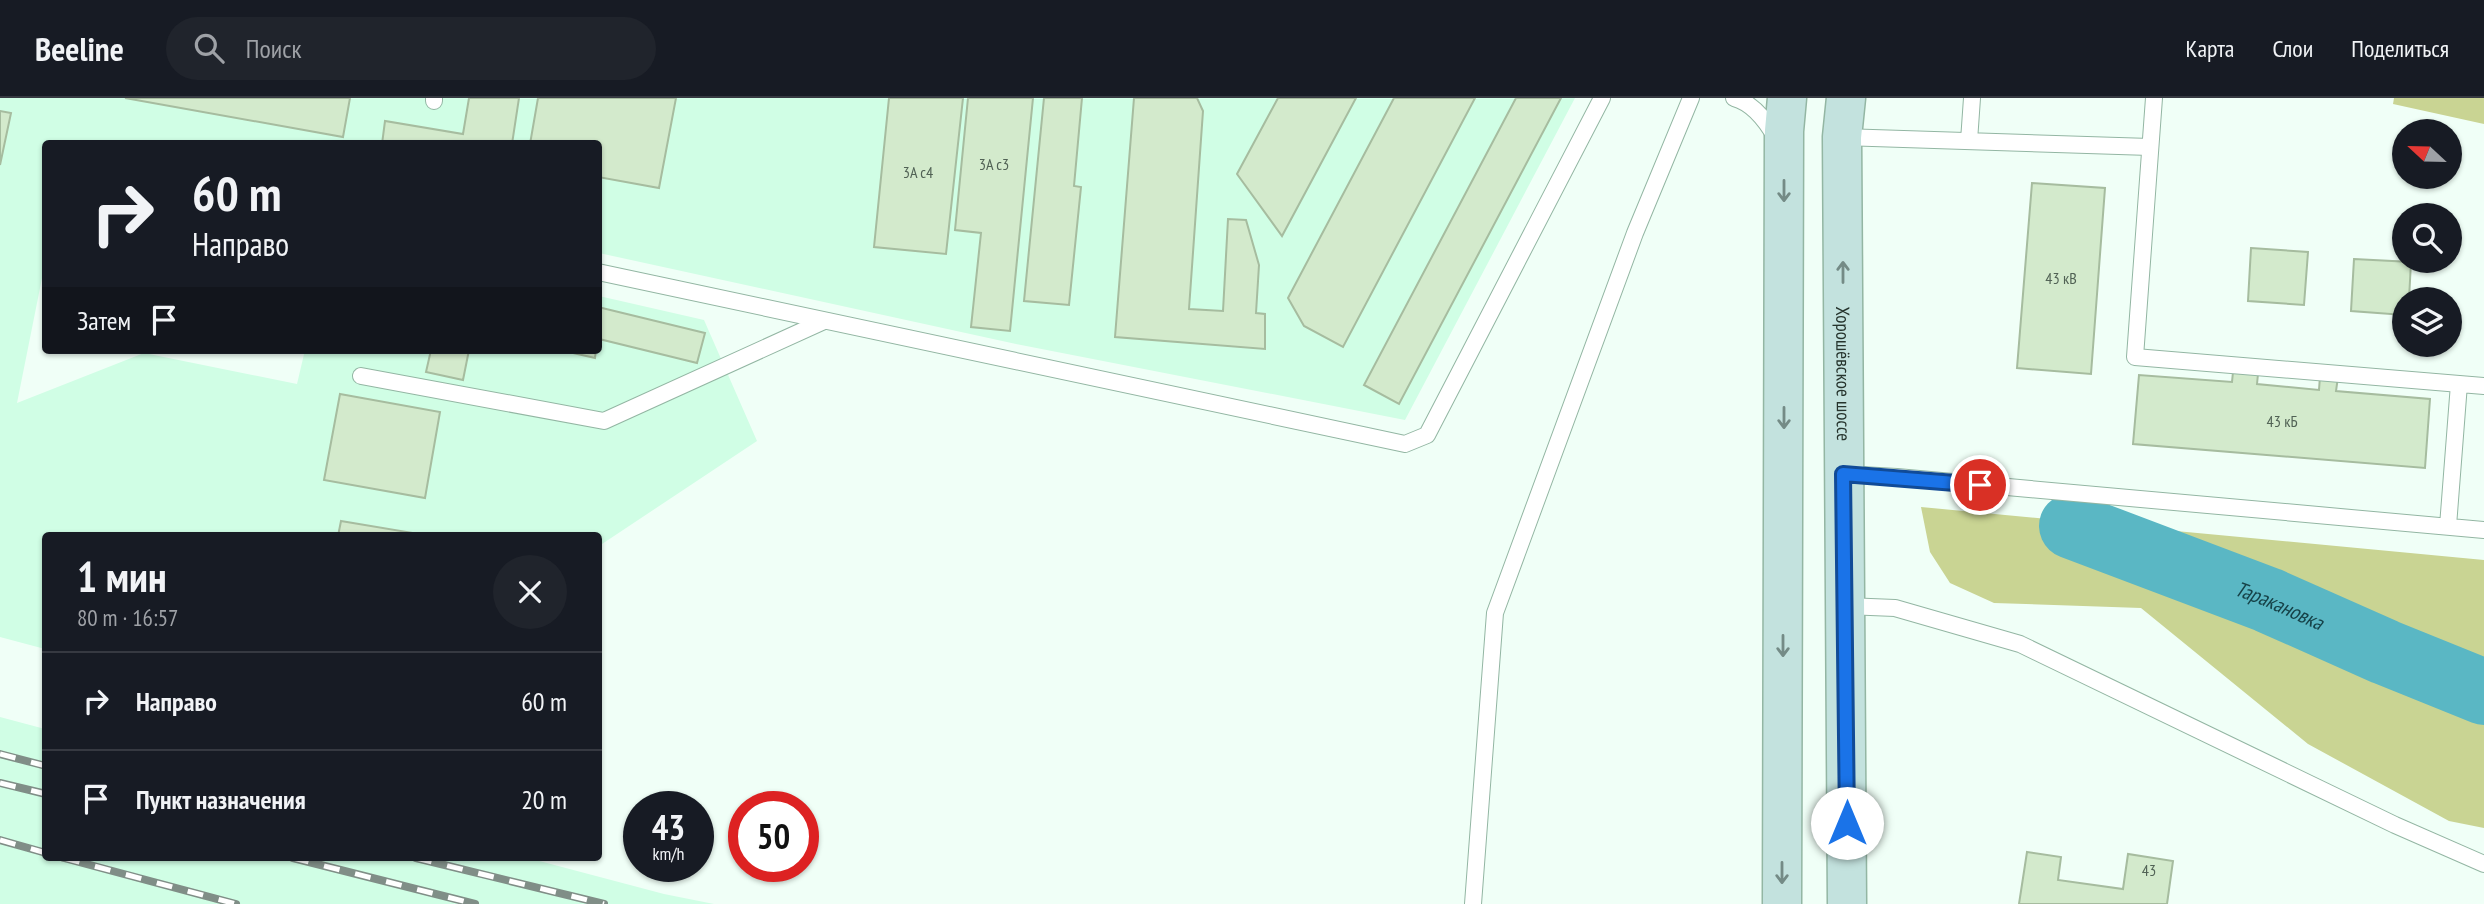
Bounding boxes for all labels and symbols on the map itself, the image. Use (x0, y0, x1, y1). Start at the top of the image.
north arrow (2392, 119, 2462, 189)
house number: 3А с3 (979, 154, 1009, 174)
house number: 3А с4 (903, 162, 933, 182)
one-way arrow (1777, 179, 1791, 202)
one-way arrow (1836, 261, 1850, 284)
house number: 43 кВ (2045, 268, 2077, 288)
street label: Хорошёвское шоссе (1831, 306, 1856, 441)
one-way arrow (1777, 406, 1791, 429)
house number: 43 кБ (2266, 411, 2298, 431)
pin (1950, 455, 2010, 515)
water label: Таракановка (2231, 575, 2329, 637)
one-way arrow (1776, 634, 1790, 657)
position arrow (1810, 786, 1884, 860)
speed limit sign: 50 (728, 791, 819, 882)
house number: 43 (2142, 860, 2156, 880)
one-way arrow (1775, 861, 1789, 884)

